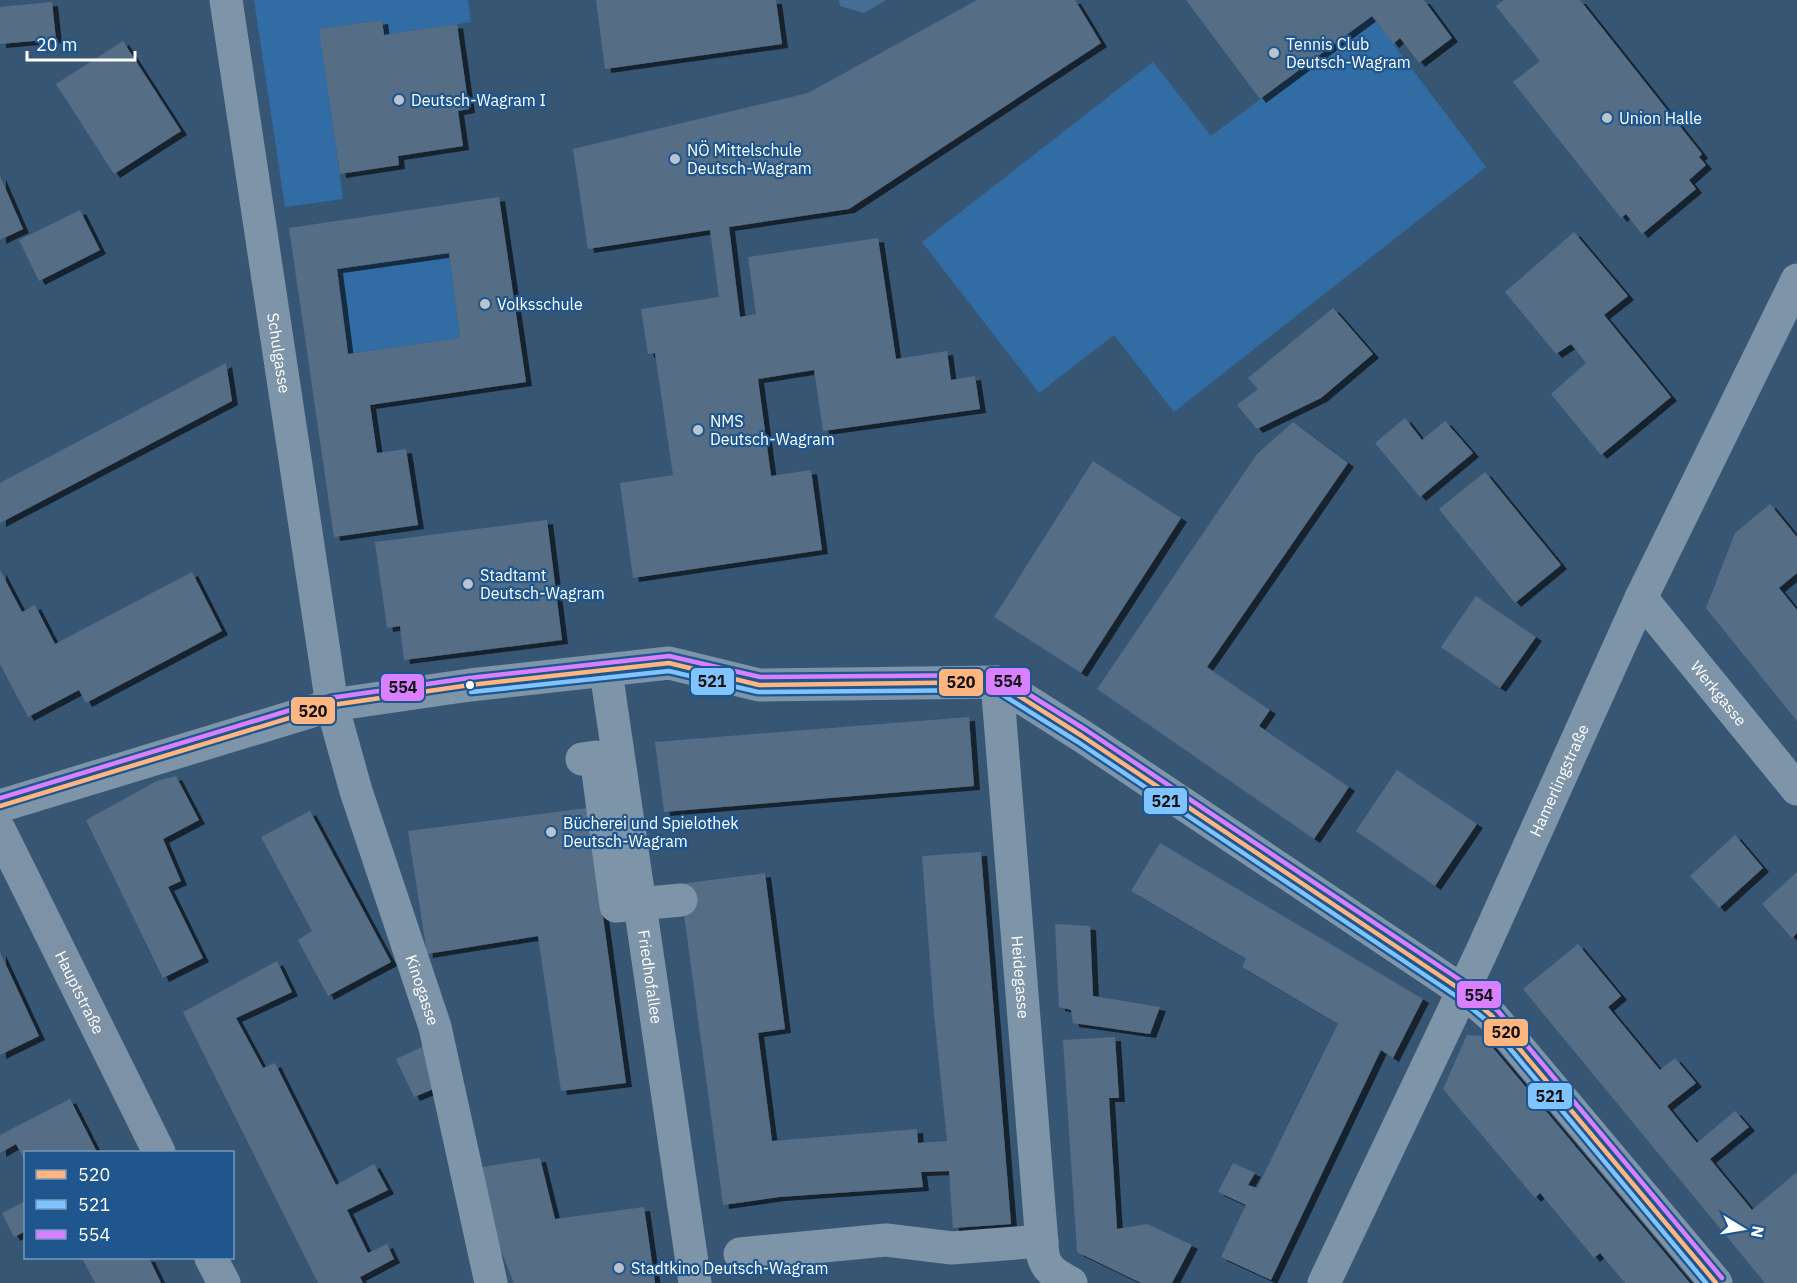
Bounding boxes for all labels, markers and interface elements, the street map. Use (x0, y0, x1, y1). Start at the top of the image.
scale bar (27, 24, 135, 62)
text: 20 m (36, 33, 78, 56)
place label: Tennis Club Deutsch-Wagram (1286, 34, 1411, 72)
marker: Tennis Club Deutsch-Wagram (1267, 46, 1281, 60)
place label: Deutsch-Wagram I (411, 90, 546, 110)
marker: Deutsch-Wagram I (392, 93, 406, 107)
place label: Union Halle (1619, 108, 1702, 128)
marker: Union Halle (1600, 111, 1614, 125)
place label: NÖ Mittelschule Deutsch-Wagram (687, 140, 812, 178)
marker: NÖ Mittelschule Deutsch-Wagram (668, 152, 682, 166)
place label: Volksschule (497, 294, 583, 314)
marker: Volksschule (478, 297, 492, 311)
street label: Schulgasse (263, 311, 295, 395)
place label: NMS Deutsch-Wagram (710, 411, 835, 449)
marker: NMS Deutsch-Wagram (691, 423, 705, 437)
place label: Stadtamt Deutsch-Wagram (480, 565, 605, 603)
marker: Stadtamt Deutsch-Wagram (461, 577, 475, 591)
street label: Werkgasse (1686, 657, 1751, 730)
line badge: 521 (690, 667, 735, 696)
line badge: 554 (985, 667, 1031, 696)
line badge: 520 (938, 668, 984, 697)
text: 521 (698, 671, 727, 691)
text: 554 (994, 671, 1023, 691)
text: 520 (947, 672, 976, 692)
line badge: 554 (380, 673, 425, 702)
text: 554 (389, 677, 418, 697)
unlabelled marker (464, 679, 476, 691)
line badge: 520 (290, 696, 336, 725)
text: 520 (299, 701, 328, 721)
street label: Hamerlingstraße (1525, 721, 1593, 840)
line badge: 521 (1143, 787, 1188, 815)
text: 521 (1152, 791, 1181, 811)
place label: Bücherei und Spielothek Deutsch-Wagram (563, 813, 739, 851)
marker: Bücherei und Spielothek Deutsch-Wagram (544, 825, 558, 839)
street label: Friedhofallee (634, 929, 667, 1025)
street label: Heidegasse (1007, 935, 1034, 1020)
street label: Hauptstraße (51, 947, 109, 1037)
street label: Kinogasse (401, 952, 444, 1028)
line badge: 554 (1456, 980, 1502, 1009)
text: 554 (1465, 985, 1494, 1005)
line badge: 520 (1483, 1018, 1529, 1047)
text: 520 (1492, 1022, 1521, 1042)
line badge: 521 (1527, 1082, 1573, 1110)
text: 521 (1536, 1086, 1565, 1106)
legend (24, 1151, 234, 1259)
text: 520 (78, 1163, 110, 1186)
text: 521 (78, 1193, 110, 1216)
north arrow (1713, 1199, 1773, 1259)
text: 554 (78, 1223, 111, 1246)
text: N (1747, 1224, 1769, 1239)
place label: Stadtkino Deutsch-Wagram (631, 1258, 828, 1278)
marker: Stadtkino Deutsch-Wagram (612, 1261, 626, 1275)

